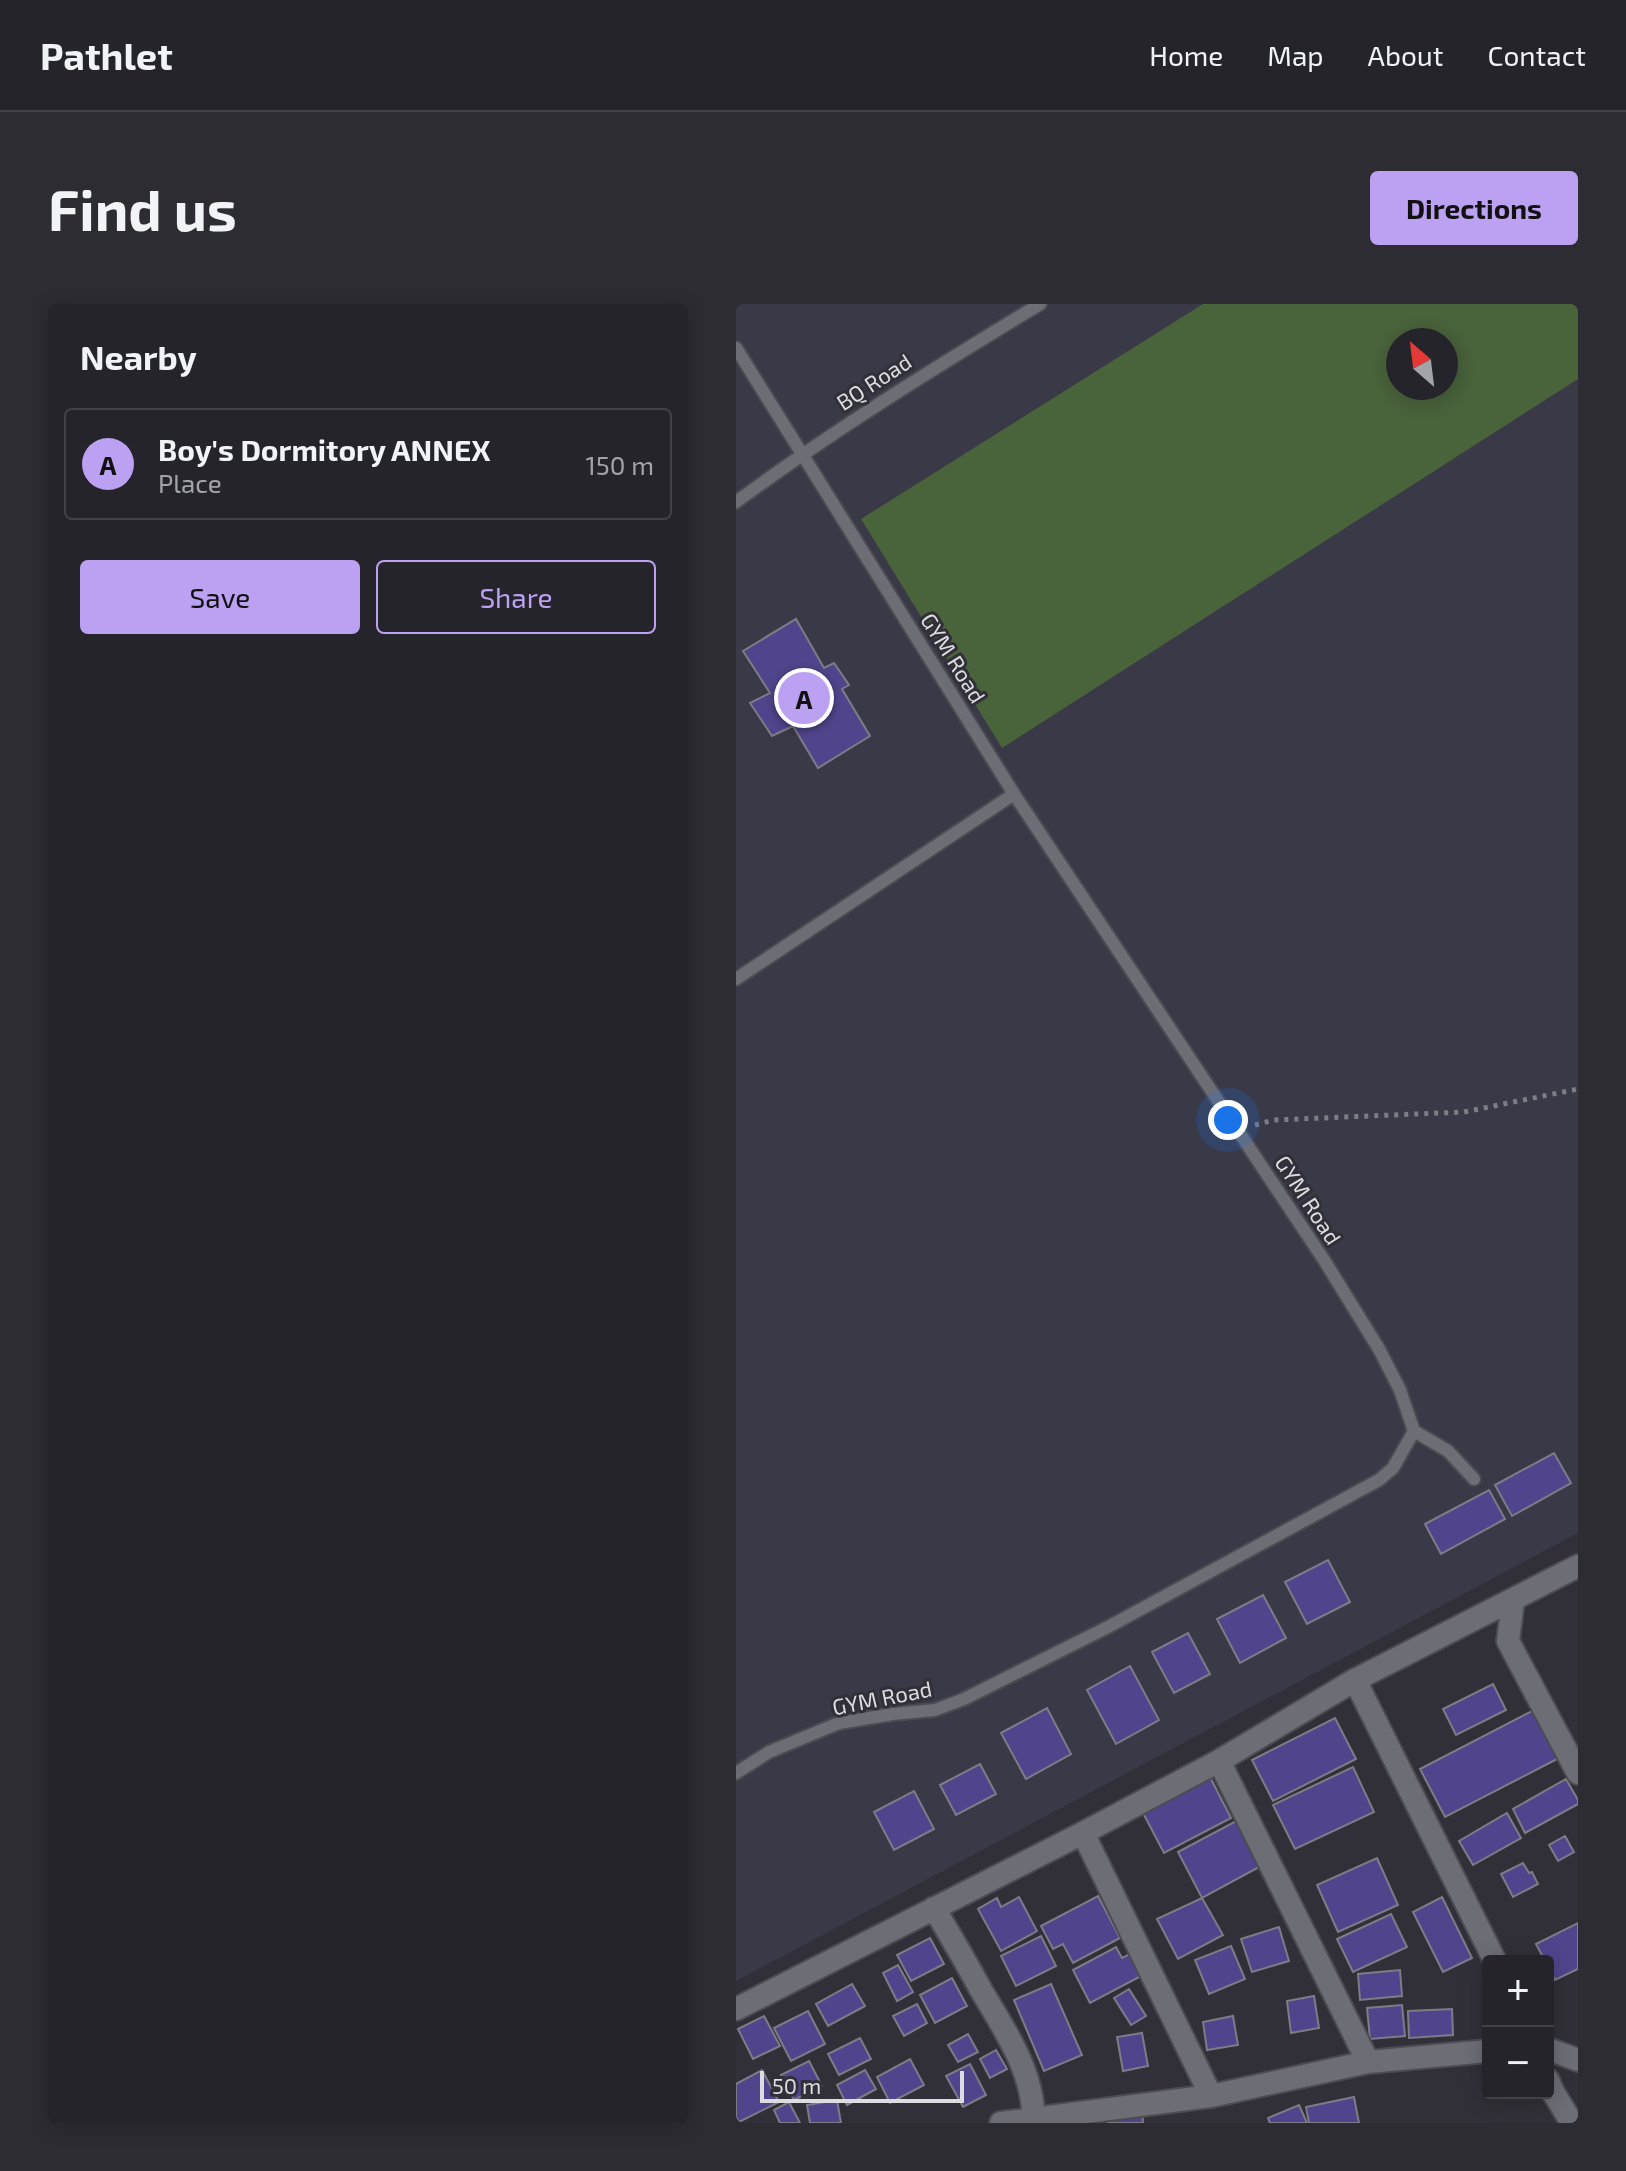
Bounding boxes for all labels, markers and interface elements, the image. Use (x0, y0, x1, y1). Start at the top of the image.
text: Pathlet (40, 32, 173, 78)
text: Home (1149, 38, 1223, 72)
text: Map (1267, 38, 1324, 72)
text: About (1368, 38, 1443, 72)
text: Contact (1487, 38, 1586, 72)
button: Directions (1370, 171, 1578, 245)
text: Find us (48, 175, 237, 242)
north arrow (1386, 328, 1458, 400)
text: Nearby (80, 336, 197, 377)
street label: BQ Road (831, 347, 916, 416)
text: Boy's Dormitory ANNEX (158, 431, 491, 467)
text: A (100, 449, 116, 480)
text: 150 m (585, 449, 654, 480)
text: Place (158, 467, 222, 498)
button: Save (80, 560, 360, 634)
button: Share (376, 560, 656, 634)
street label: GYM Road (916, 608, 992, 707)
pin: A (778, 668, 830, 728)
your location (1208, 1100, 1248, 1140)
street label: GYM Road (1270, 1150, 1347, 1249)
street label: GYM Road (830, 1675, 934, 1719)
map controls (1482, 1955, 1554, 2099)
button: + (1482, 1955, 1554, 2027)
button: − (1482, 2027, 1554, 2099)
scale bar (760, 2067, 964, 2103)
text: 50 m (772, 2072, 821, 2098)

